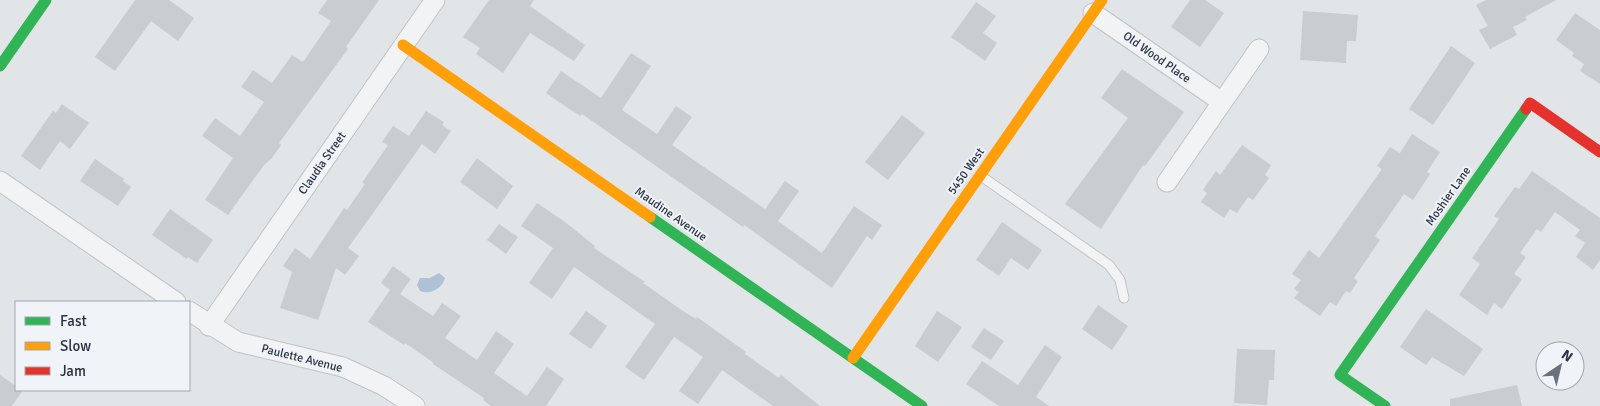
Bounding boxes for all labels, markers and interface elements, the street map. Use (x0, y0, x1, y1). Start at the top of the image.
street label: Old Wood Place (1120, 28, 1194, 86)
street label: Claudia Street (295, 129, 349, 197)
street label: 5450 West (945, 145, 988, 198)
street label: Moshier Lane (1423, 164, 1474, 229)
street label: Maudine Avenue (632, 184, 710, 245)
legend (15, 301, 190, 391)
text: Fast (60, 312, 87, 330)
text: Slow (60, 337, 91, 355)
street label: Paulette Avenue (260, 341, 344, 376)
north arrow (1535, 341, 1585, 391)
text: N (1558, 346, 1576, 366)
text: Jam (60, 362, 86, 380)

